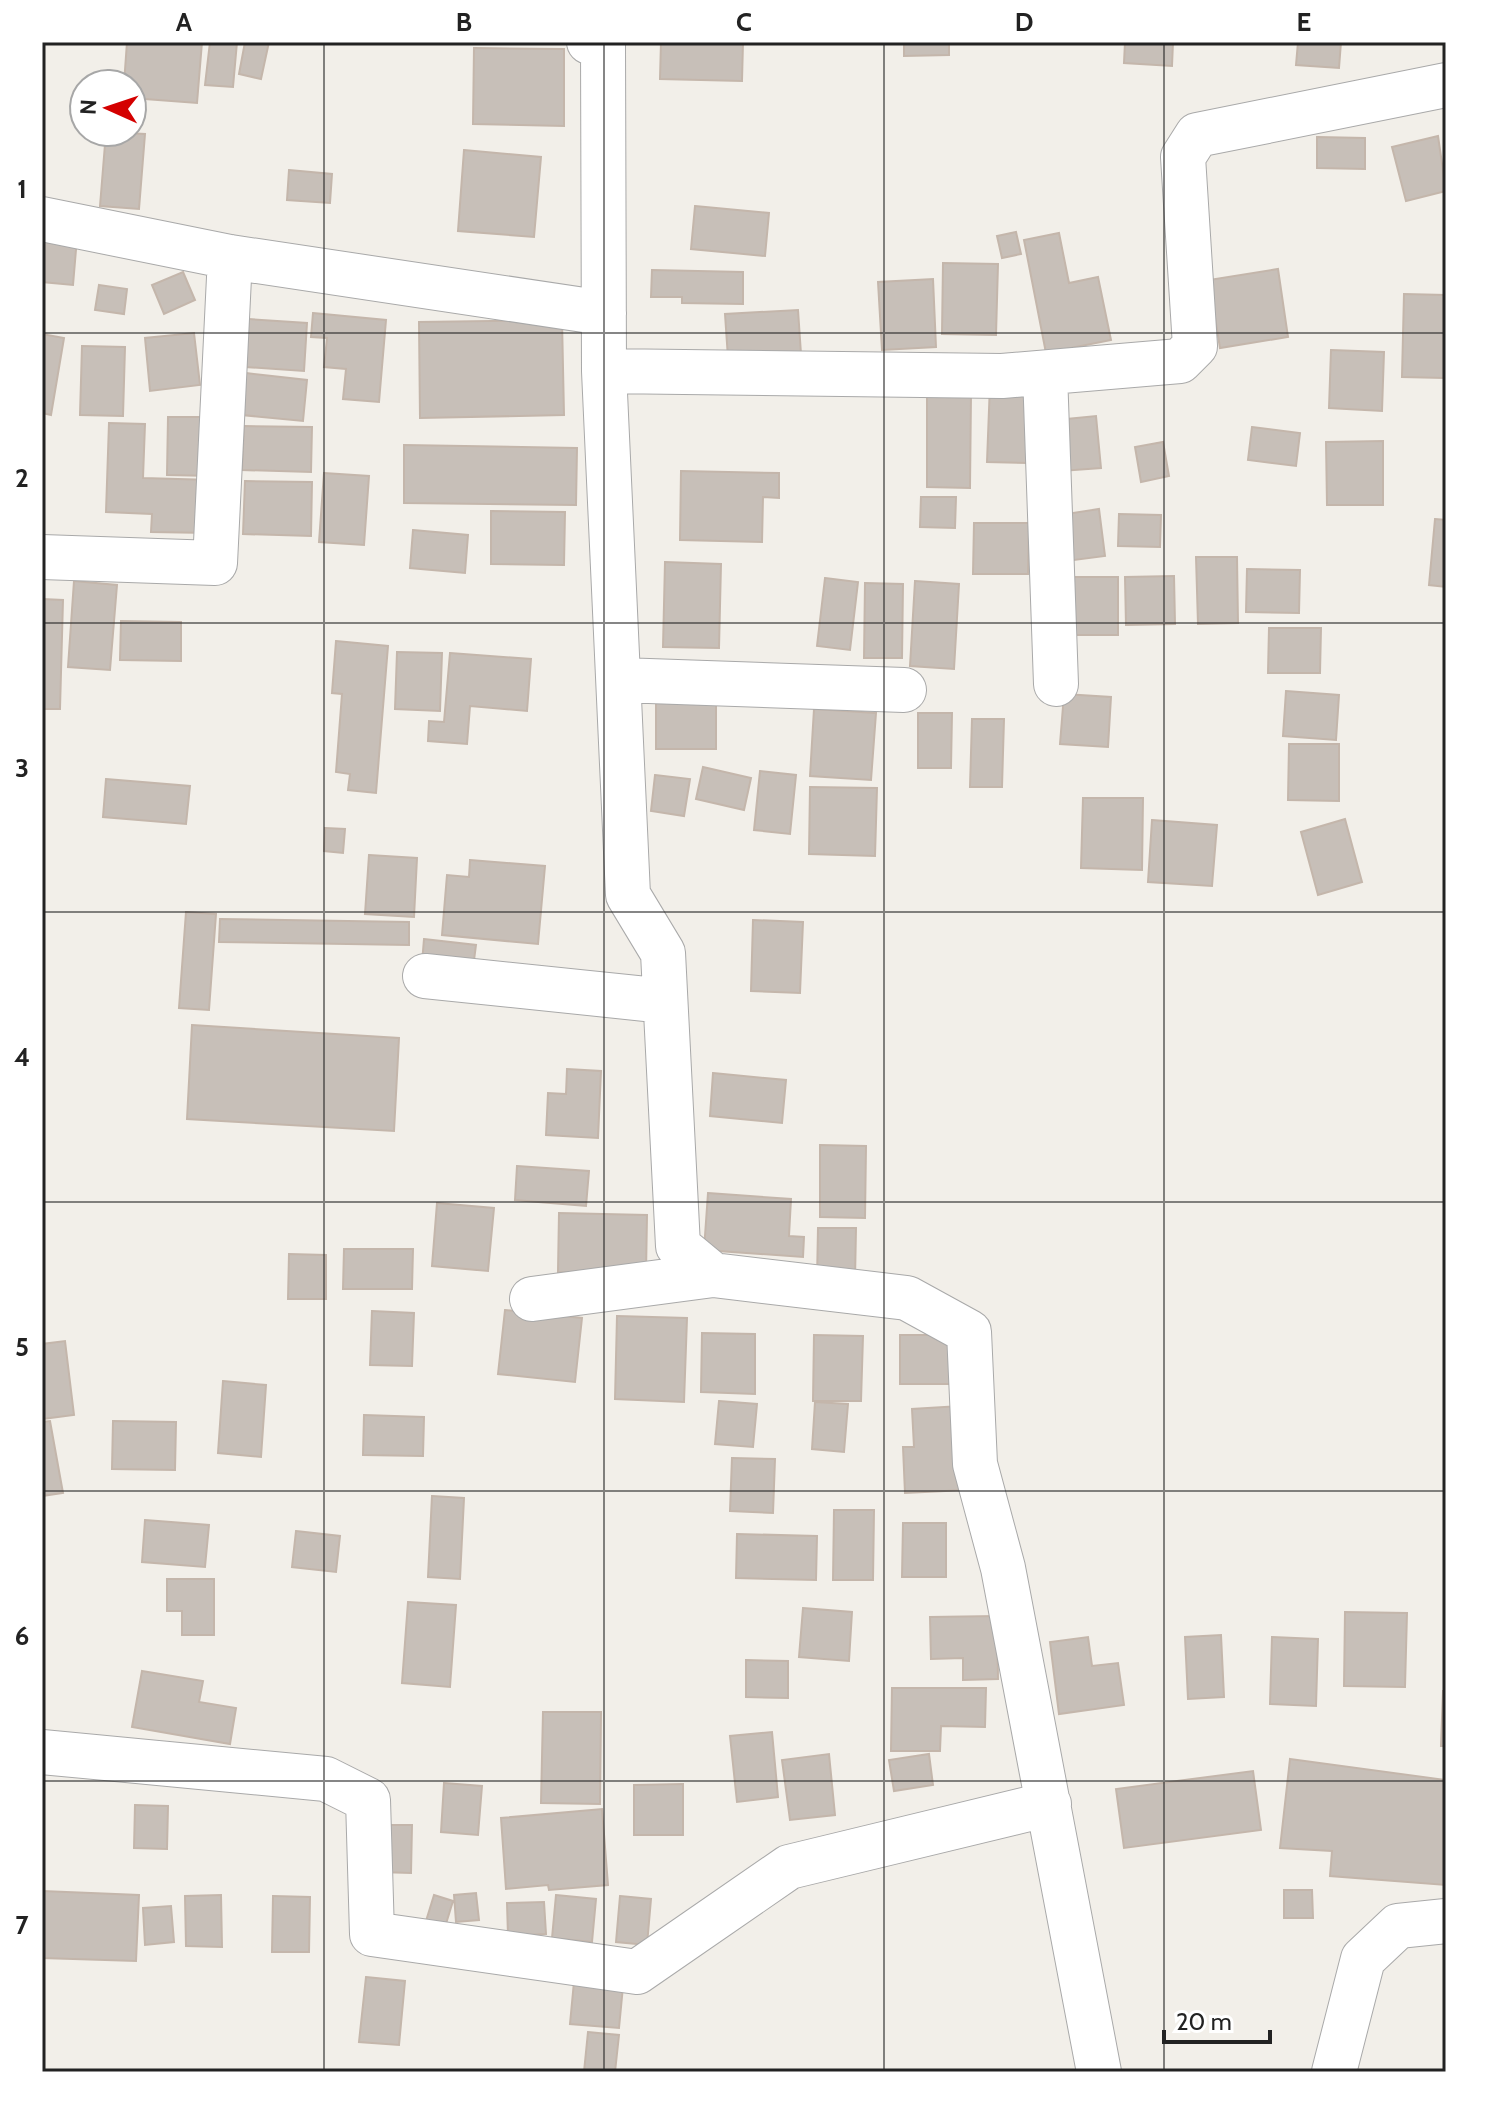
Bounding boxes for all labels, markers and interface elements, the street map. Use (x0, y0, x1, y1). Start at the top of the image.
text: A (176, 6, 193, 38)
text: B (456, 6, 472, 38)
text: C (736, 6, 752, 38)
text: D (1015, 6, 1033, 38)
text: E (1297, 6, 1311, 38)
north arrow (68, 68, 148, 148)
text: N (75, 99, 102, 115)
text: 1 (17, 173, 27, 205)
text: 2 (15, 462, 29, 494)
text: 3 (15, 752, 29, 784)
text: 4 (14, 1041, 30, 1073)
text: 5 (15, 1331, 29, 1363)
text: 6 (15, 1620, 29, 1652)
text: 7 (15, 1909, 29, 1941)
scale bar (1164, 1994, 1270, 2044)
text: 20 m (1176, 2007, 1232, 2036)

